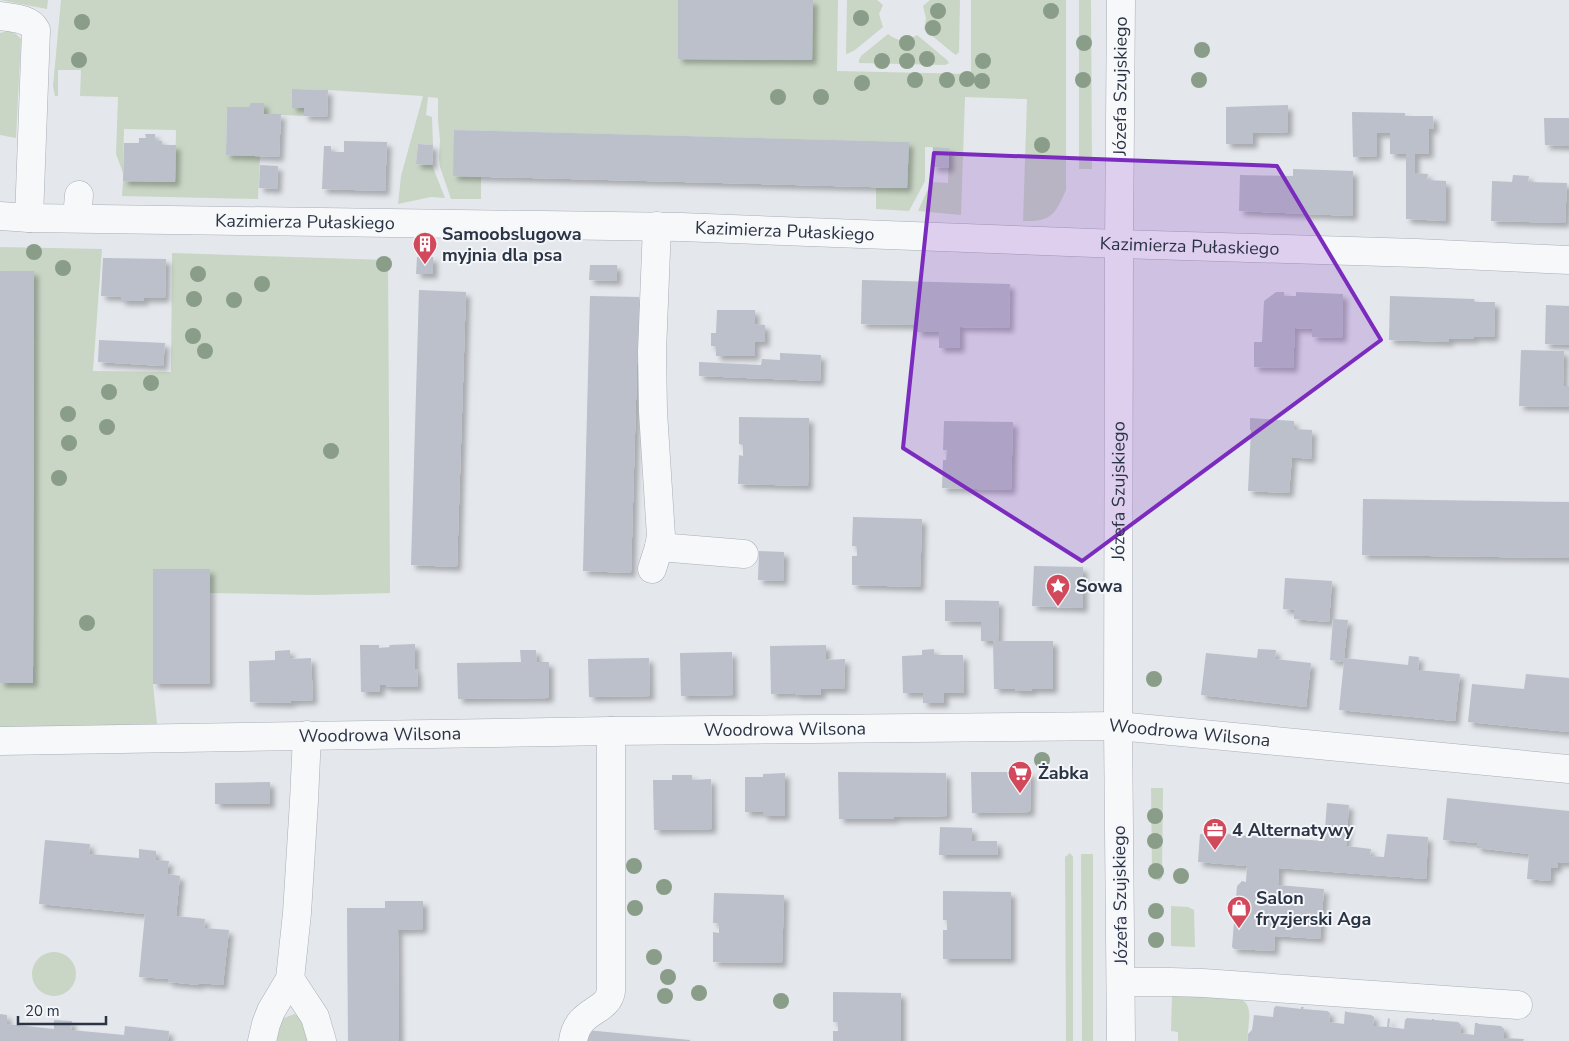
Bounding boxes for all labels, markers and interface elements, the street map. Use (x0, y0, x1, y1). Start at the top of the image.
street label: Józefa Szujskiego (1108, 16, 1133, 157)
street label: Kazimierza Pułaskiego (215, 209, 395, 235)
street label: Kazimierza Pułaskiego (695, 216, 875, 247)
place label: Samoobslugowa myjnia dla psa (442, 222, 582, 267)
building icon: Samoobslugowa myjnia dla psa (412, 231, 438, 265)
street label: Kazimierza Pułaskiego (1099, 231, 1280, 261)
street label: Józefa Szujskiego (1106, 421, 1131, 562)
place icon: Sowa (1045, 573, 1071, 607)
place label: Sowa (1076, 574, 1123, 598)
street label: Woodrowa Wilsona (1108, 713, 1272, 752)
street label: Woodrowa Wilsona (704, 716, 866, 742)
street label: Woodrowa Wilsona (299, 721, 461, 748)
supermarket icon: Żabka (1007, 760, 1033, 794)
place label: Żabka (1038, 761, 1089, 785)
office icon: 4 Alternatywy (1202, 817, 1228, 851)
place label: 4 Alternatywy (1232, 818, 1354, 842)
street label: Józefa Szujskiego (1107, 825, 1133, 966)
place label: Salon fryzjerski Aga (1256, 886, 1371, 931)
shop icon: Salon fryzjerski Aga (1226, 895, 1252, 929)
scale bar (18, 994, 105, 1026)
text: 20 m (25, 1001, 60, 1021)

